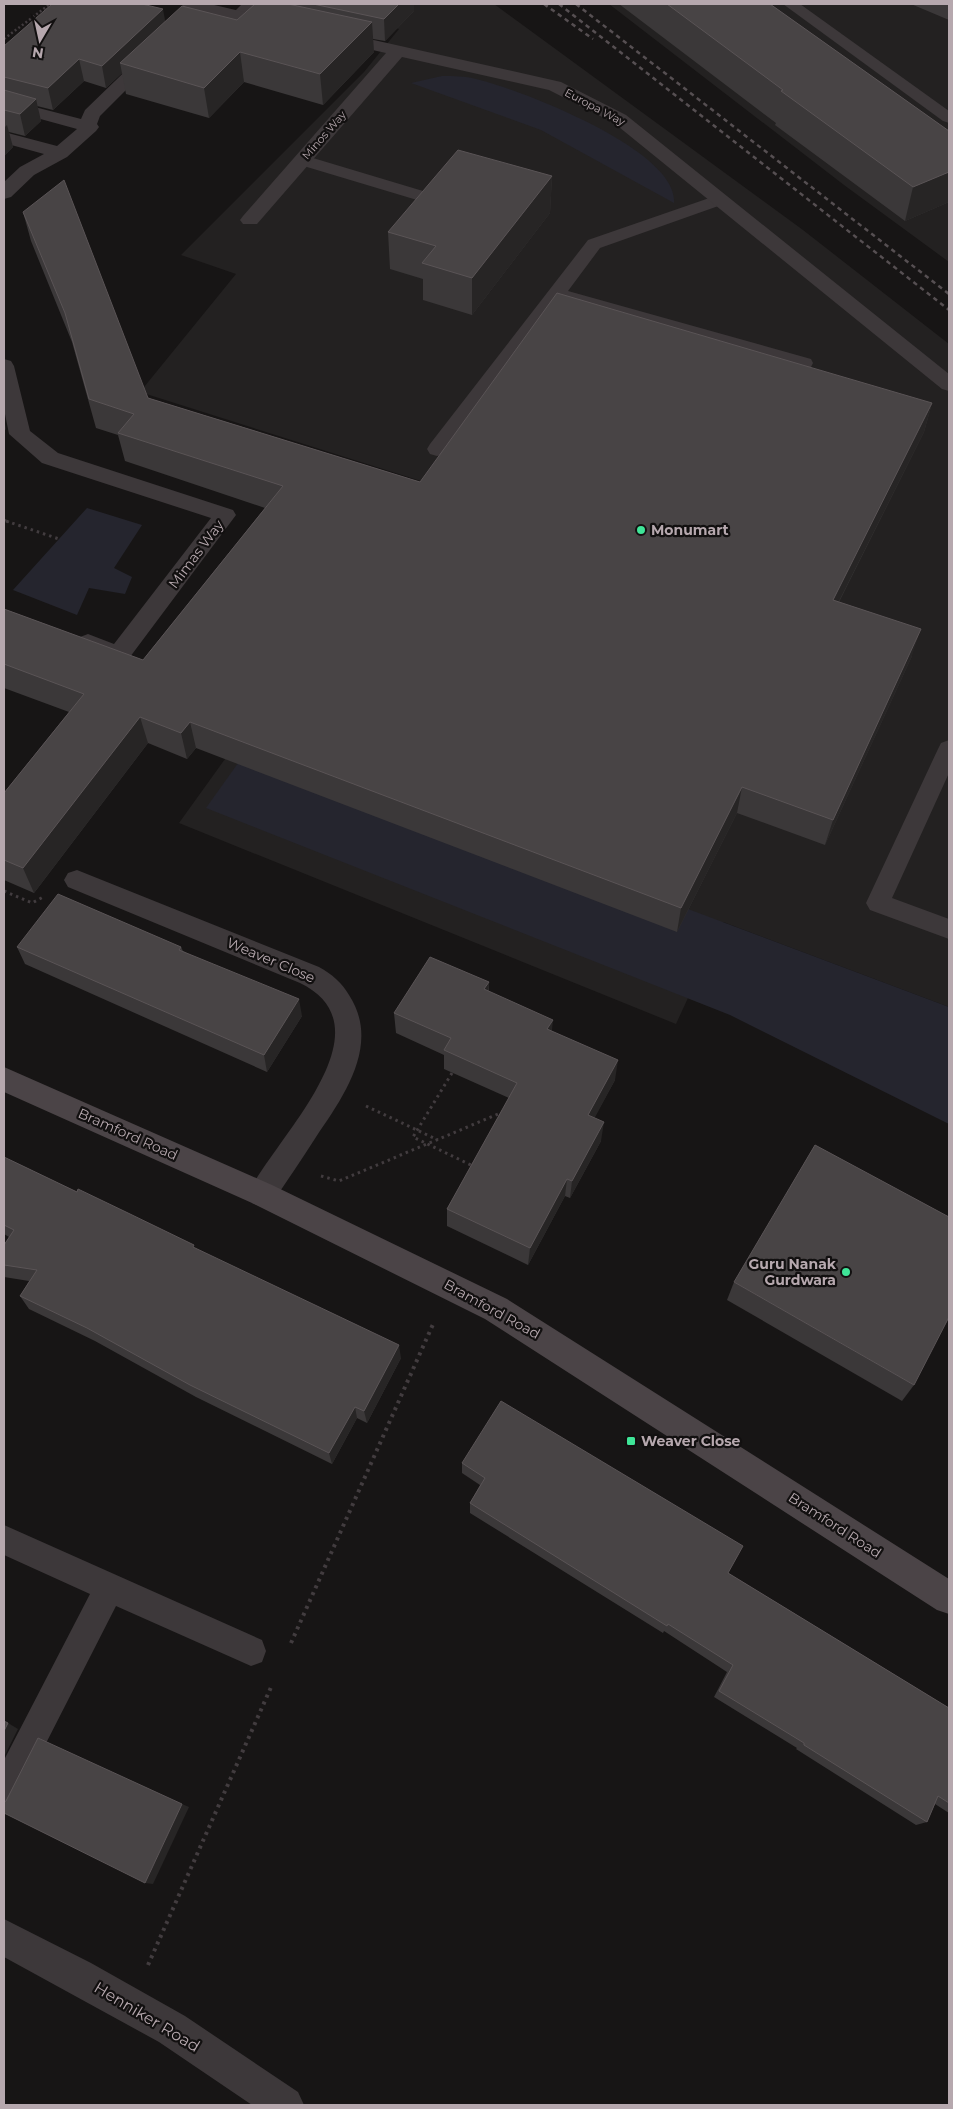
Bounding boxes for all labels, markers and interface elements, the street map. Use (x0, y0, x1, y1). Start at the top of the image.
north arrow (15, 15, 65, 65)
text: N (31, 43, 45, 63)
street label: Europa Way (562, 85, 628, 129)
street label: Minos Way (299, 108, 349, 162)
street label: Mimas Way (164, 516, 228, 592)
place label: Monumart (651, 521, 729, 539)
marker: Monumart (635, 524, 647, 536)
street label: Weaver Close (224, 933, 318, 987)
street label: Bramford Road (75, 1104, 181, 1164)
place label: Guru Nanak Gurdwara (749, 1255, 837, 1289)
marker: Guru Nanak Gurdwara (840, 1266, 852, 1278)
street label: Bramford Road (441, 1275, 543, 1343)
place label: Weaver Close (641, 1432, 741, 1450)
marker: Weaver Close (625, 1435, 637, 1447)
street label: Bramford Road (785, 1488, 885, 1562)
street label: Henniker Road (91, 1978, 203, 2056)

